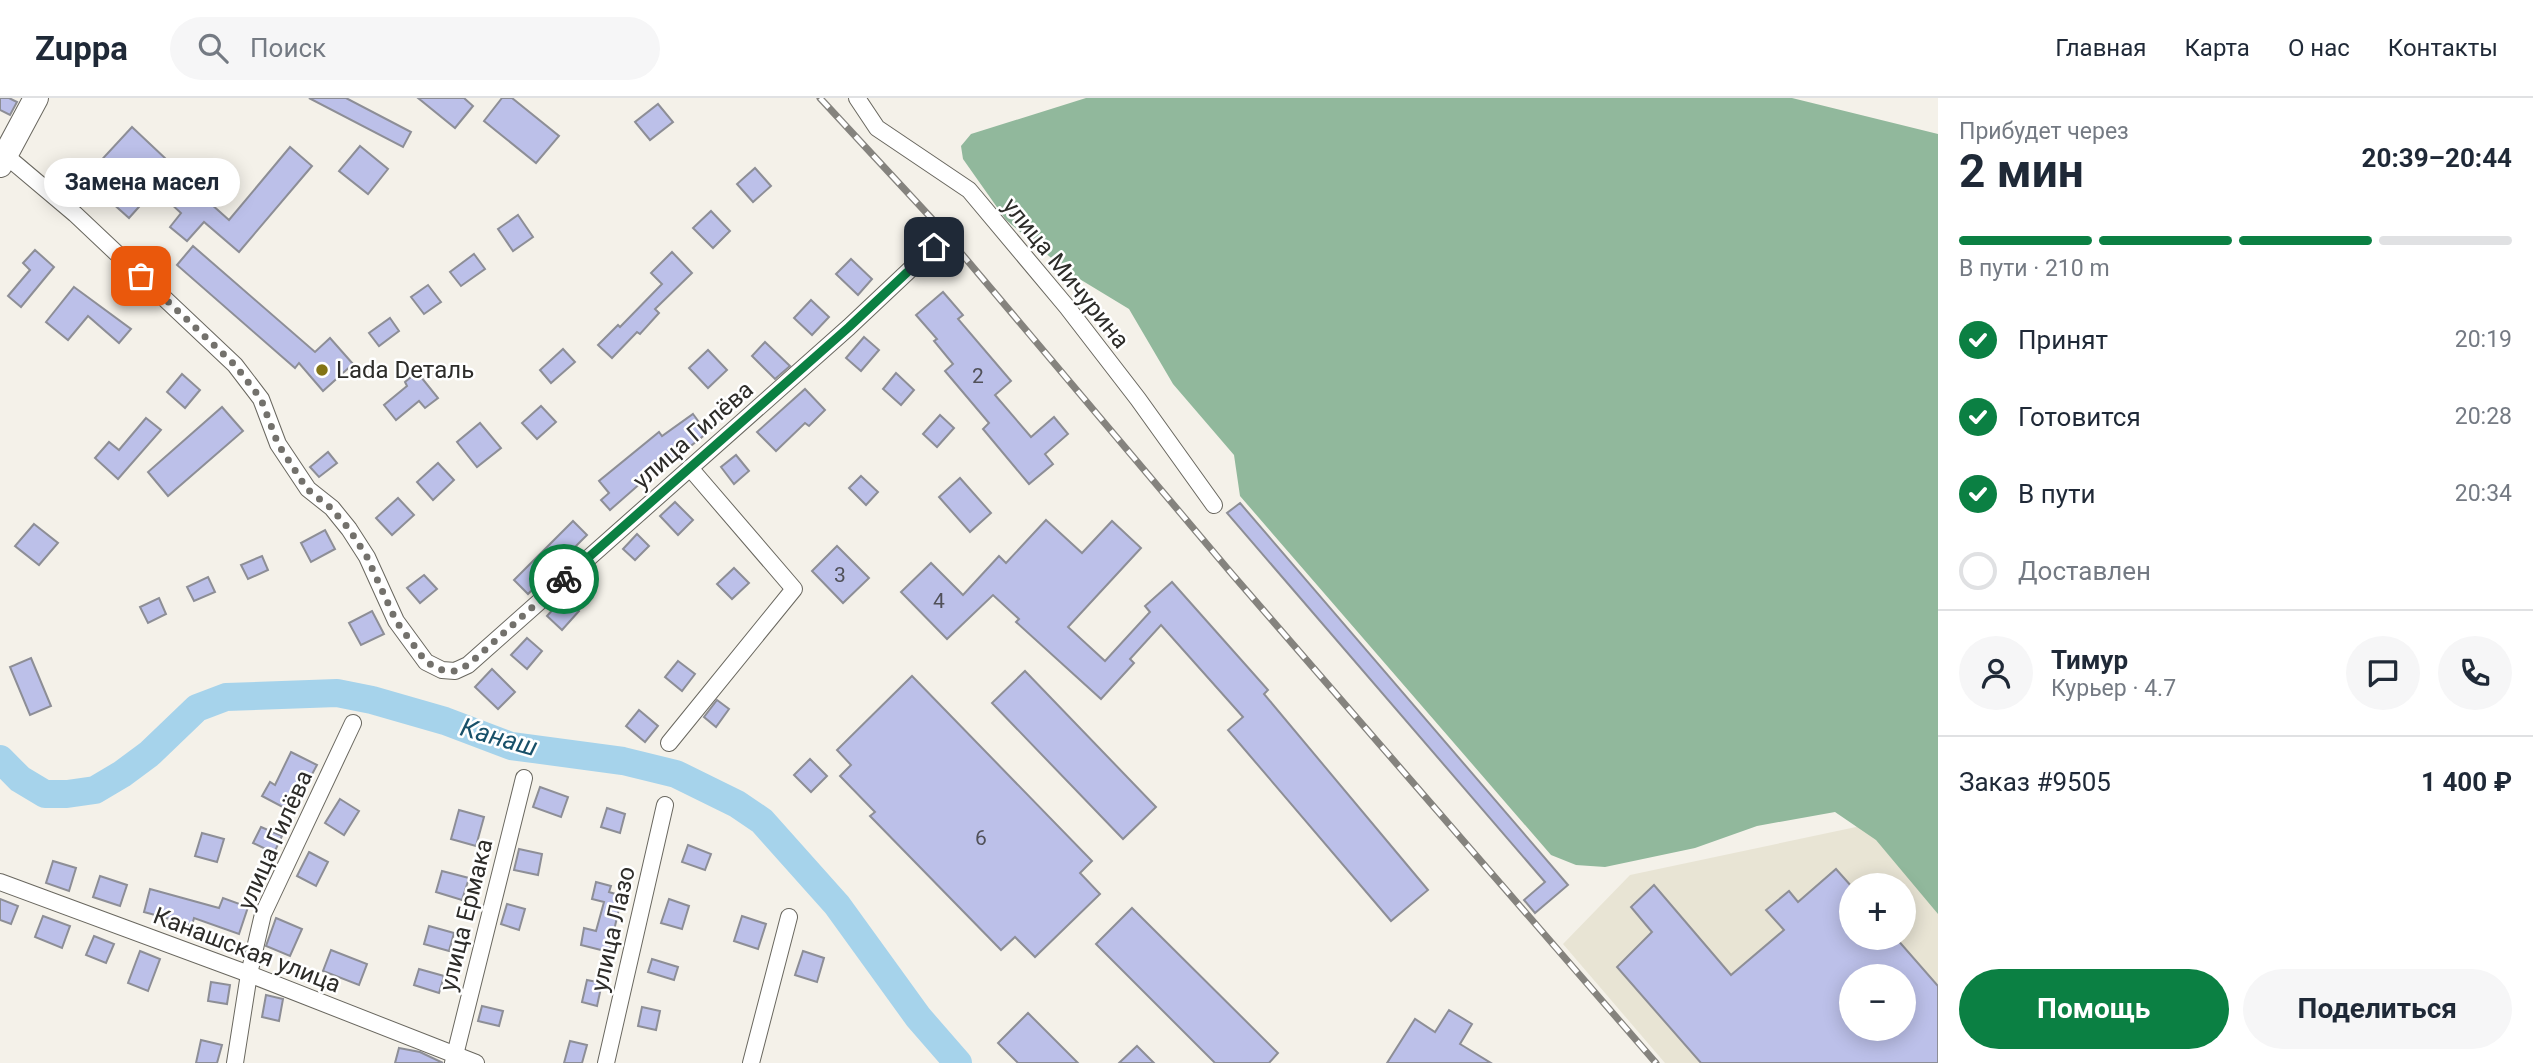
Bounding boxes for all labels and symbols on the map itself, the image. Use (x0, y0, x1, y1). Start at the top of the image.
callout: Замена масел (43, 157, 239, 206)
street label: улица Мичурина (997, 192, 1135, 354)
pin (904, 217, 964, 277)
pin (111, 246, 171, 306)
place label: Lada Dеталь (336, 356, 474, 384)
marker: Lada Dеталь (314, 362, 330, 378)
house number: 2 (972, 364, 984, 388)
street label: улица Гилёва (627, 375, 759, 495)
courier (529, 544, 599, 614)
house number: 3 (834, 563, 846, 587)
house number: 4 (933, 589, 945, 613)
water label: Канаш (457, 712, 541, 762)
street label: улица Гилёва (232, 766, 318, 914)
house number: 6 (975, 826, 987, 850)
street label: улица Ермака (434, 836, 498, 994)
street label: улица Лазо (585, 864, 641, 994)
street label: Канашская улица (149, 901, 345, 999)

